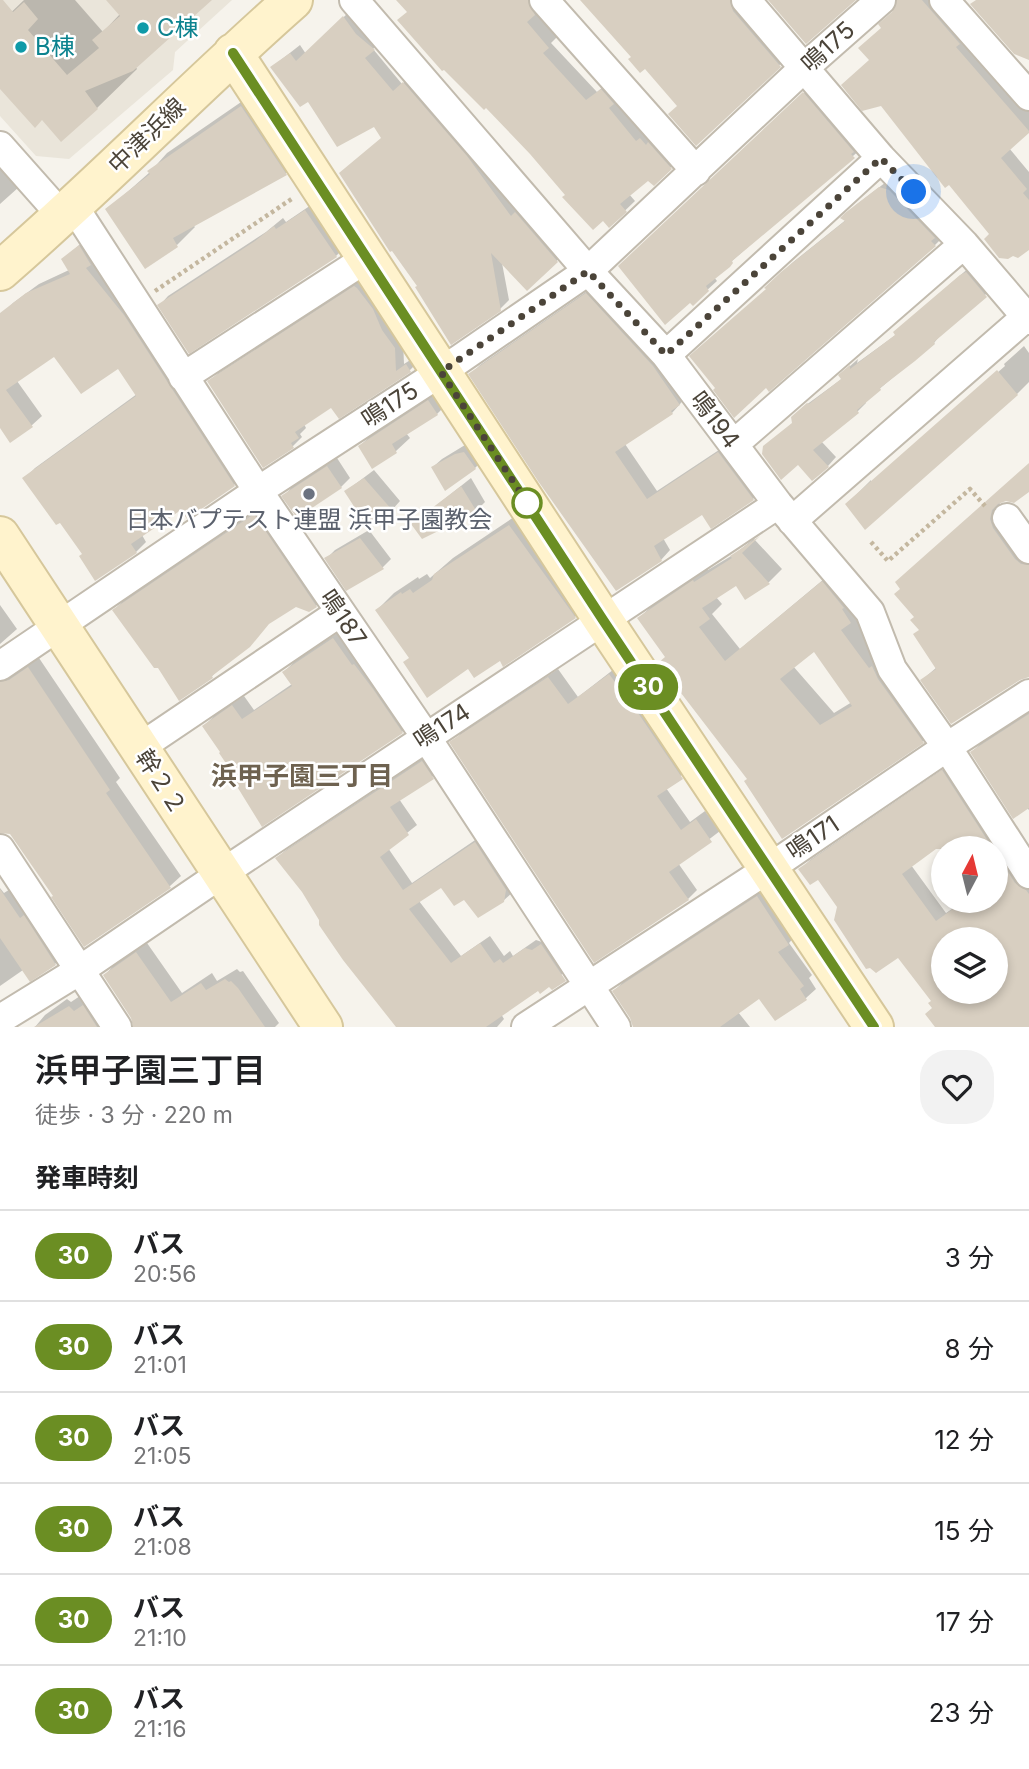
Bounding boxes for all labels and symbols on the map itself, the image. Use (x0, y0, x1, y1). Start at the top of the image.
place label: C棟 (157, 13, 199, 42)
street label: 鳴175 (795, 15, 860, 78)
marker: C棟 (135, 20, 151, 36)
place label: B棟 (35, 32, 75, 61)
marker: B棟 (13, 39, 29, 55)
street label: 中津浜線 (102, 92, 191, 179)
your location (896, 174, 931, 209)
street label: 鳴175 (356, 376, 423, 434)
street label: 鳴194 (685, 385, 746, 454)
marker: 日本バプテスト連盟 浜甲子園教会 (301, 486, 317, 502)
unlabelled marker (512, 488, 542, 518)
place label: 日本バプテスト連盟 浜甲子園教会 (126, 505, 492, 534)
street label: 鳴187 (314, 584, 373, 652)
line badge: 30 (616, 664, 680, 710)
street label: 鳴174 (408, 697, 475, 754)
street label: 幹２２ (130, 744, 193, 820)
district label: 浜甲子園三丁目 (211, 760, 393, 791)
street label: 鳴171 (781, 810, 845, 866)
north arrow (931, 836, 1008, 914)

